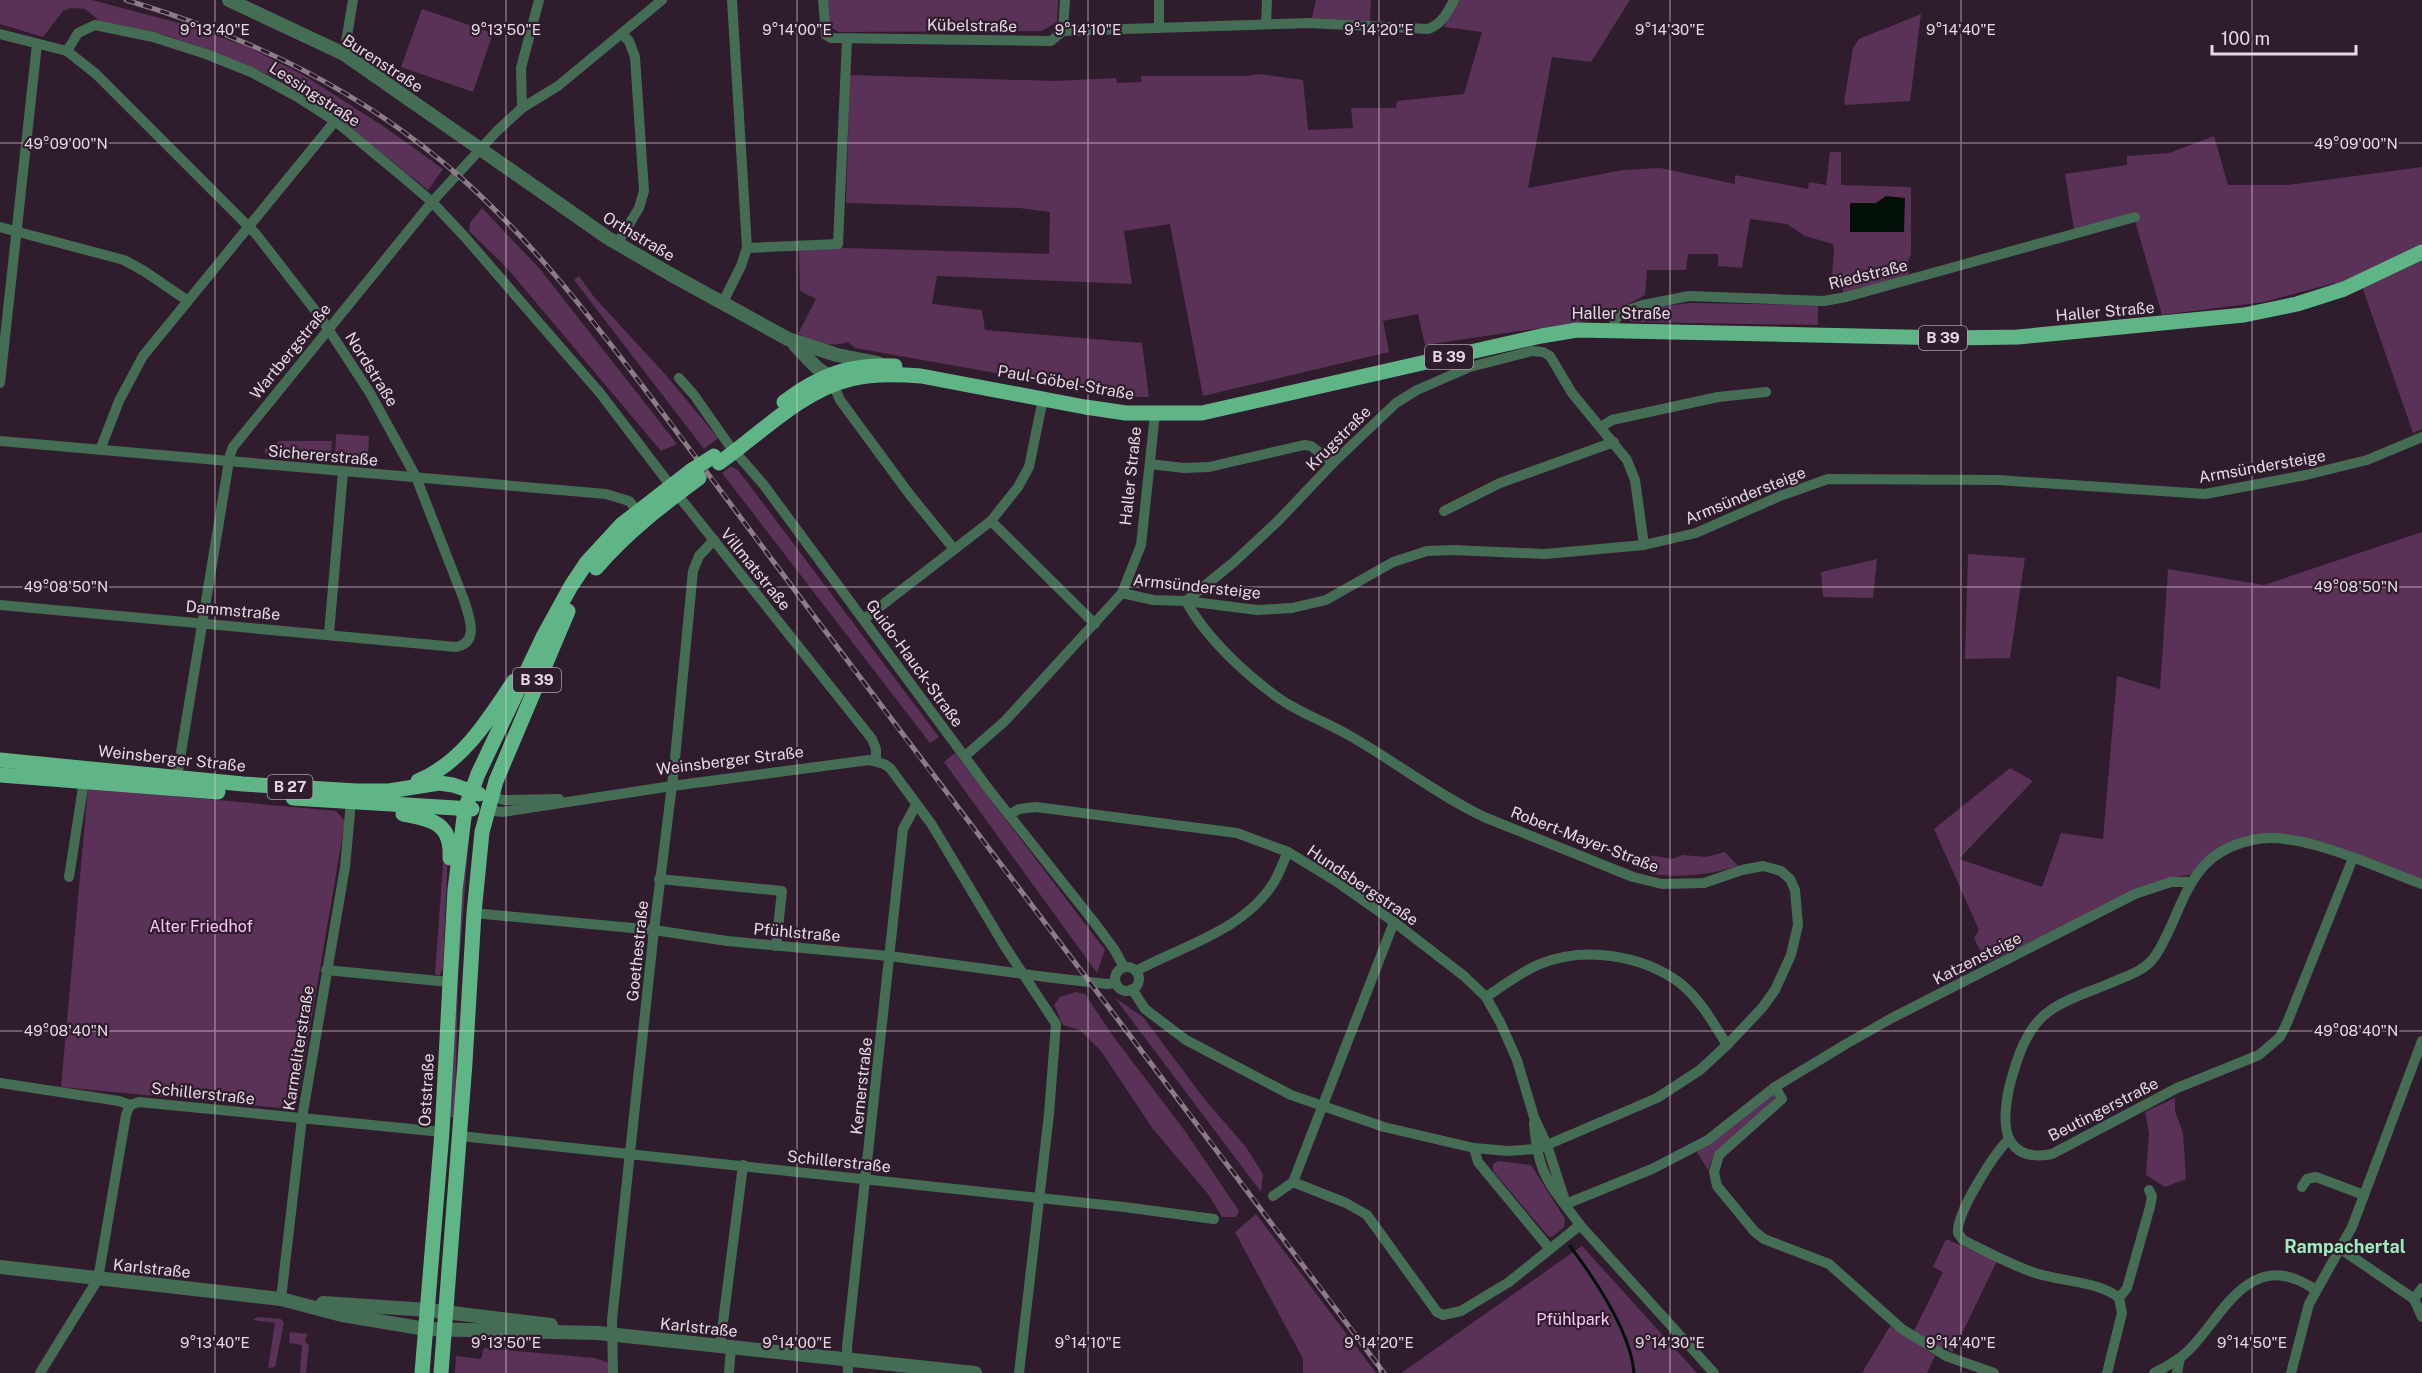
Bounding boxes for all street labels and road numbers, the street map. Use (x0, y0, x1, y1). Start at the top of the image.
street label: Kübelstraße (927, 15, 1017, 36)
street label: Burenstraße (339, 30, 426, 96)
street label: Lessingstraße (266, 58, 364, 131)
street label: Orthstraße (599, 208, 678, 265)
street label: Riedstraße (1827, 256, 1910, 293)
street label: Haller Straße (2055, 298, 2155, 325)
street label: Wartbergstraße (246, 300, 335, 403)
street label: Haller Straße (1571, 304, 1671, 323)
road number: B 39 (1919, 326, 1967, 350)
street label: Nordstraße (341, 329, 402, 410)
road number: B 39 (1425, 345, 1473, 369)
street label: Paul-Göbel-Straße (996, 361, 1136, 404)
street label: Krugstraße (1302, 402, 1375, 475)
street label: Haller Straße (1116, 426, 1145, 526)
street label: Sichererstraße (267, 441, 379, 470)
street label: Armsündersteige (2197, 446, 2327, 487)
street label: Armsündersteige (1682, 463, 1808, 528)
street label: Villmatstraße (717, 524, 795, 614)
street label: Armsündersteige (1132, 570, 1262, 603)
street label: Guido-Hauck-Straße (862, 596, 967, 731)
street label: Dammstraße (185, 597, 281, 624)
road number: B 39 (513, 668, 561, 692)
street label: Weinsberger Straße (97, 741, 247, 776)
street label: Weinsberger Straße (655, 742, 805, 779)
road number: B 27 (268, 775, 312, 799)
street label: Robert-Mayer-Straße (1508, 802, 1662, 877)
street label: Hundsbergstraße (1303, 841, 1422, 930)
street label: Goethestraße (623, 900, 652, 1002)
street label: Pfühlstraße (753, 919, 841, 946)
street label: Katzensteige (1930, 928, 2025, 989)
street label: Karmeliterstraße (279, 984, 318, 1112)
street label: Kernerstraße (847, 1036, 876, 1136)
street label: Oststraße (415, 1053, 438, 1127)
street label: Beutingerstraße (2045, 1074, 2161, 1145)
street label: Schillerstraße (150, 1079, 256, 1108)
street label: Schillerstraße (786, 1147, 892, 1176)
street label: Karlstraße (112, 1255, 192, 1282)
street label: Karlstraße (659, 1314, 739, 1341)

